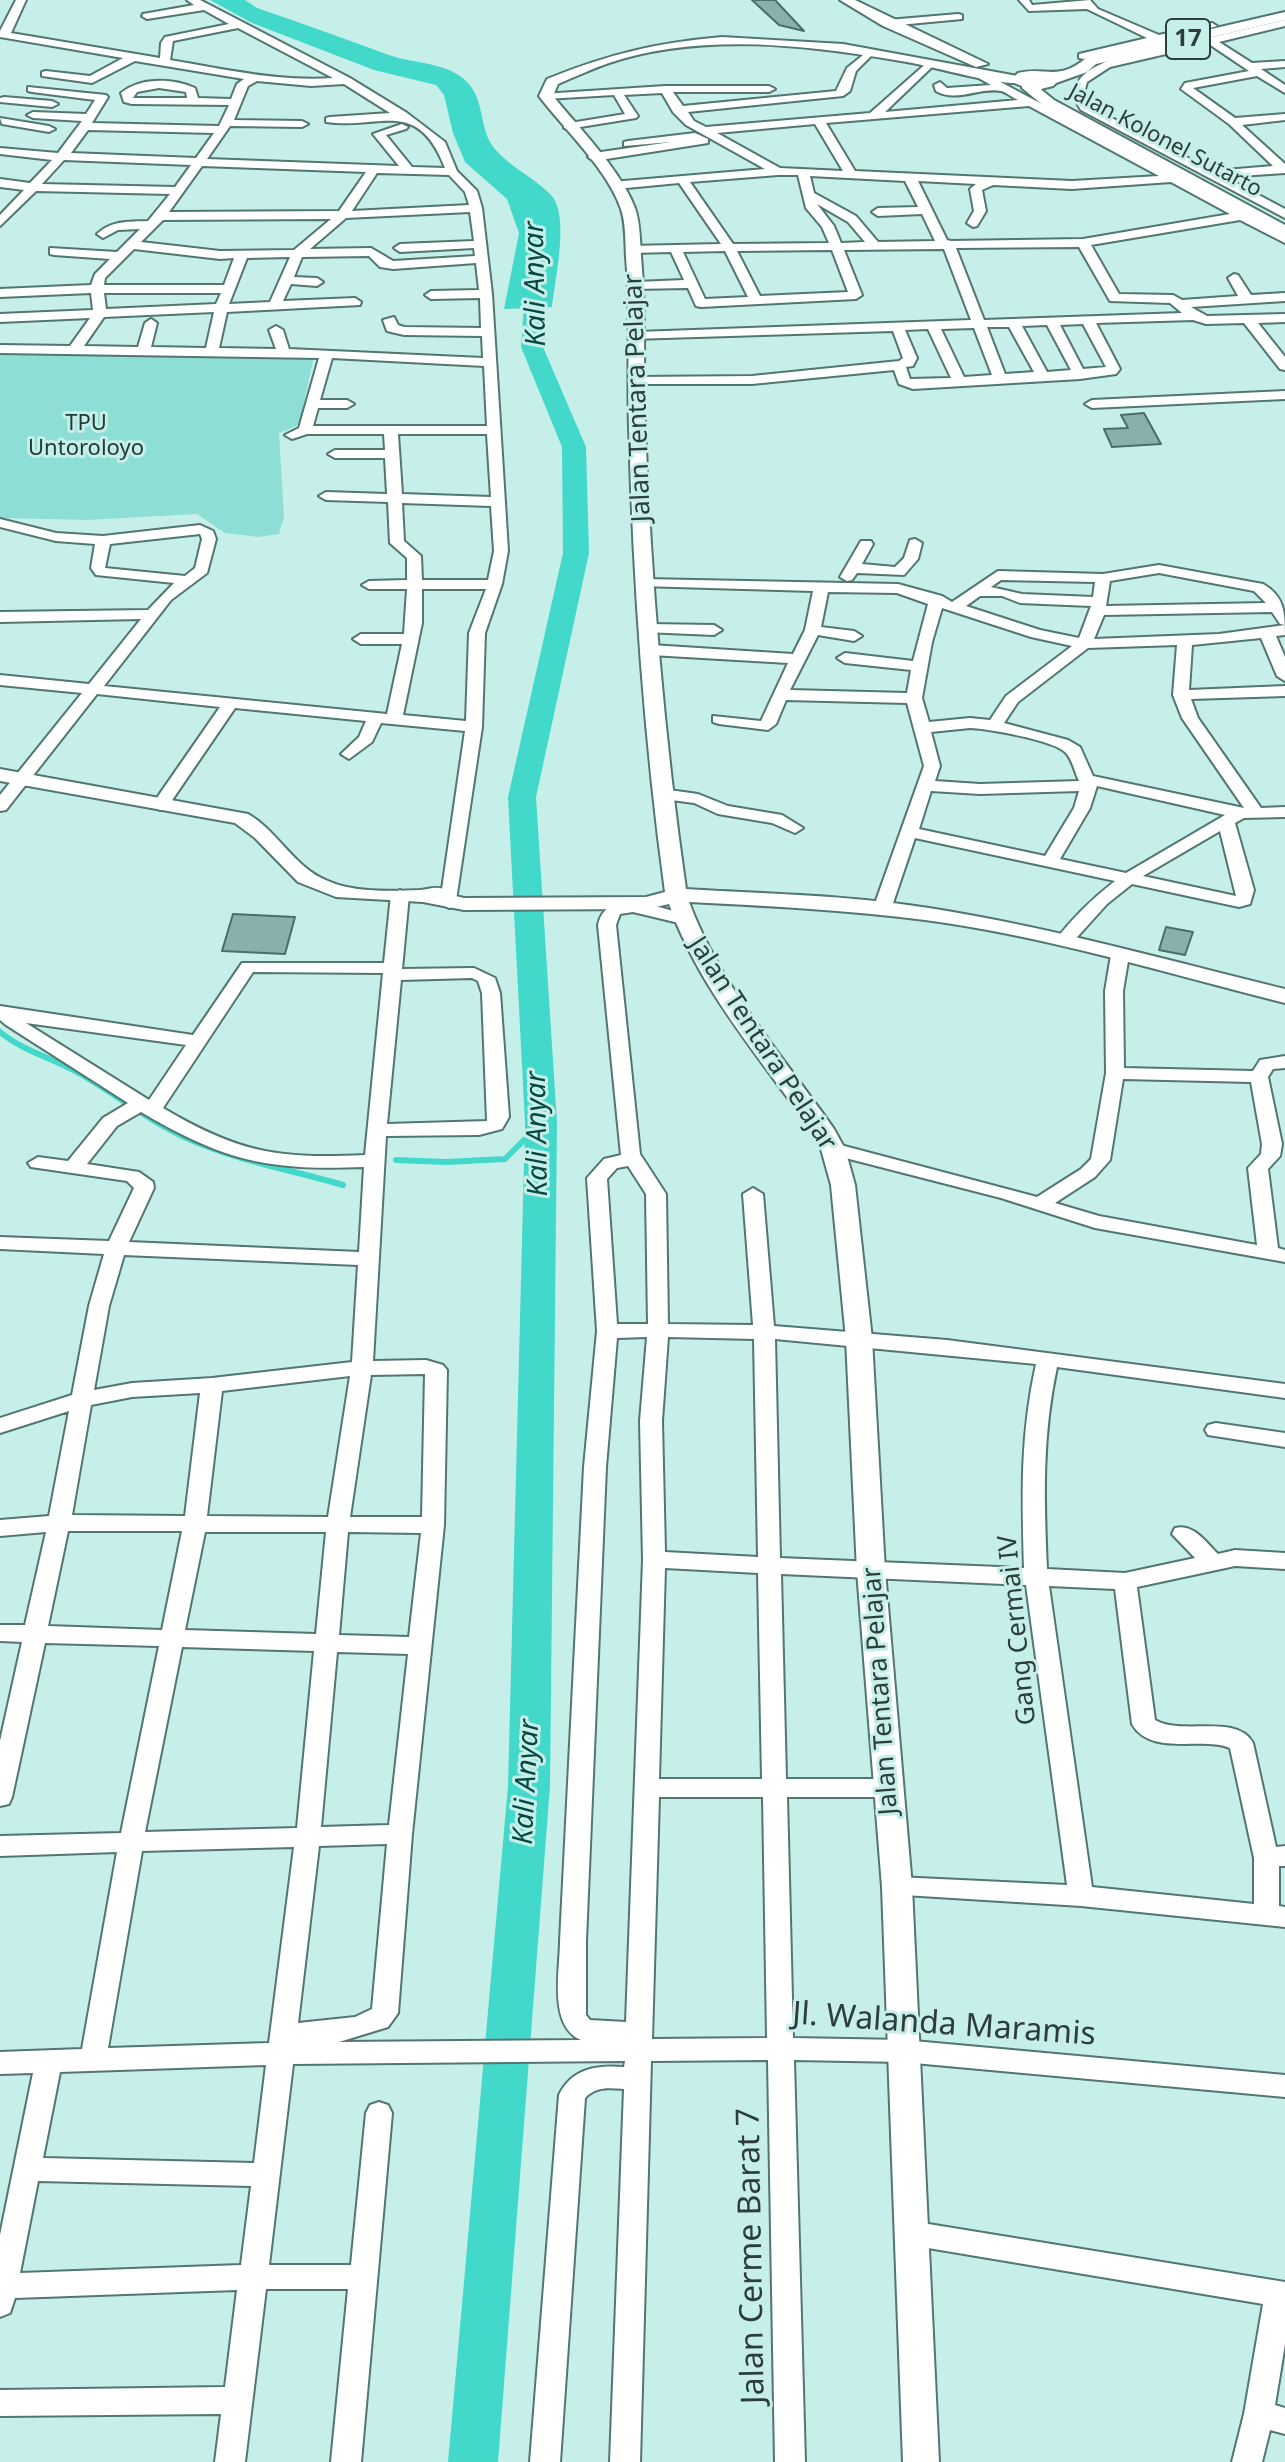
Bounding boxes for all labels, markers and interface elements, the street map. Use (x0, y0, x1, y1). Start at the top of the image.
road number: 17 (1166, 19, 1210, 59)
street label: Jalan Kolonel Sutarto (1064, 79, 1266, 203)
water label: Kali Anyar (518, 221, 554, 347)
street label: Jalan Tentara Pelajar (618, 273, 658, 523)
park label: TPU Untoroloyo (28, 411, 144, 462)
street label: Jalan Tentara Pelajar (681, 931, 843, 1157)
water label: Kali Anyar (520, 1071, 556, 1197)
street label: Gang Cermai IV (993, 1533, 1043, 1727)
street label: Jalan Tentara Pelajar (857, 1566, 905, 1816)
water label: Kali Anyar (507, 1718, 547, 1846)
street label: Jl. Walanda Maramis (791, 1995, 1097, 2055)
street label: Jalan Cerme Barat 7 (730, 2108, 774, 2404)

